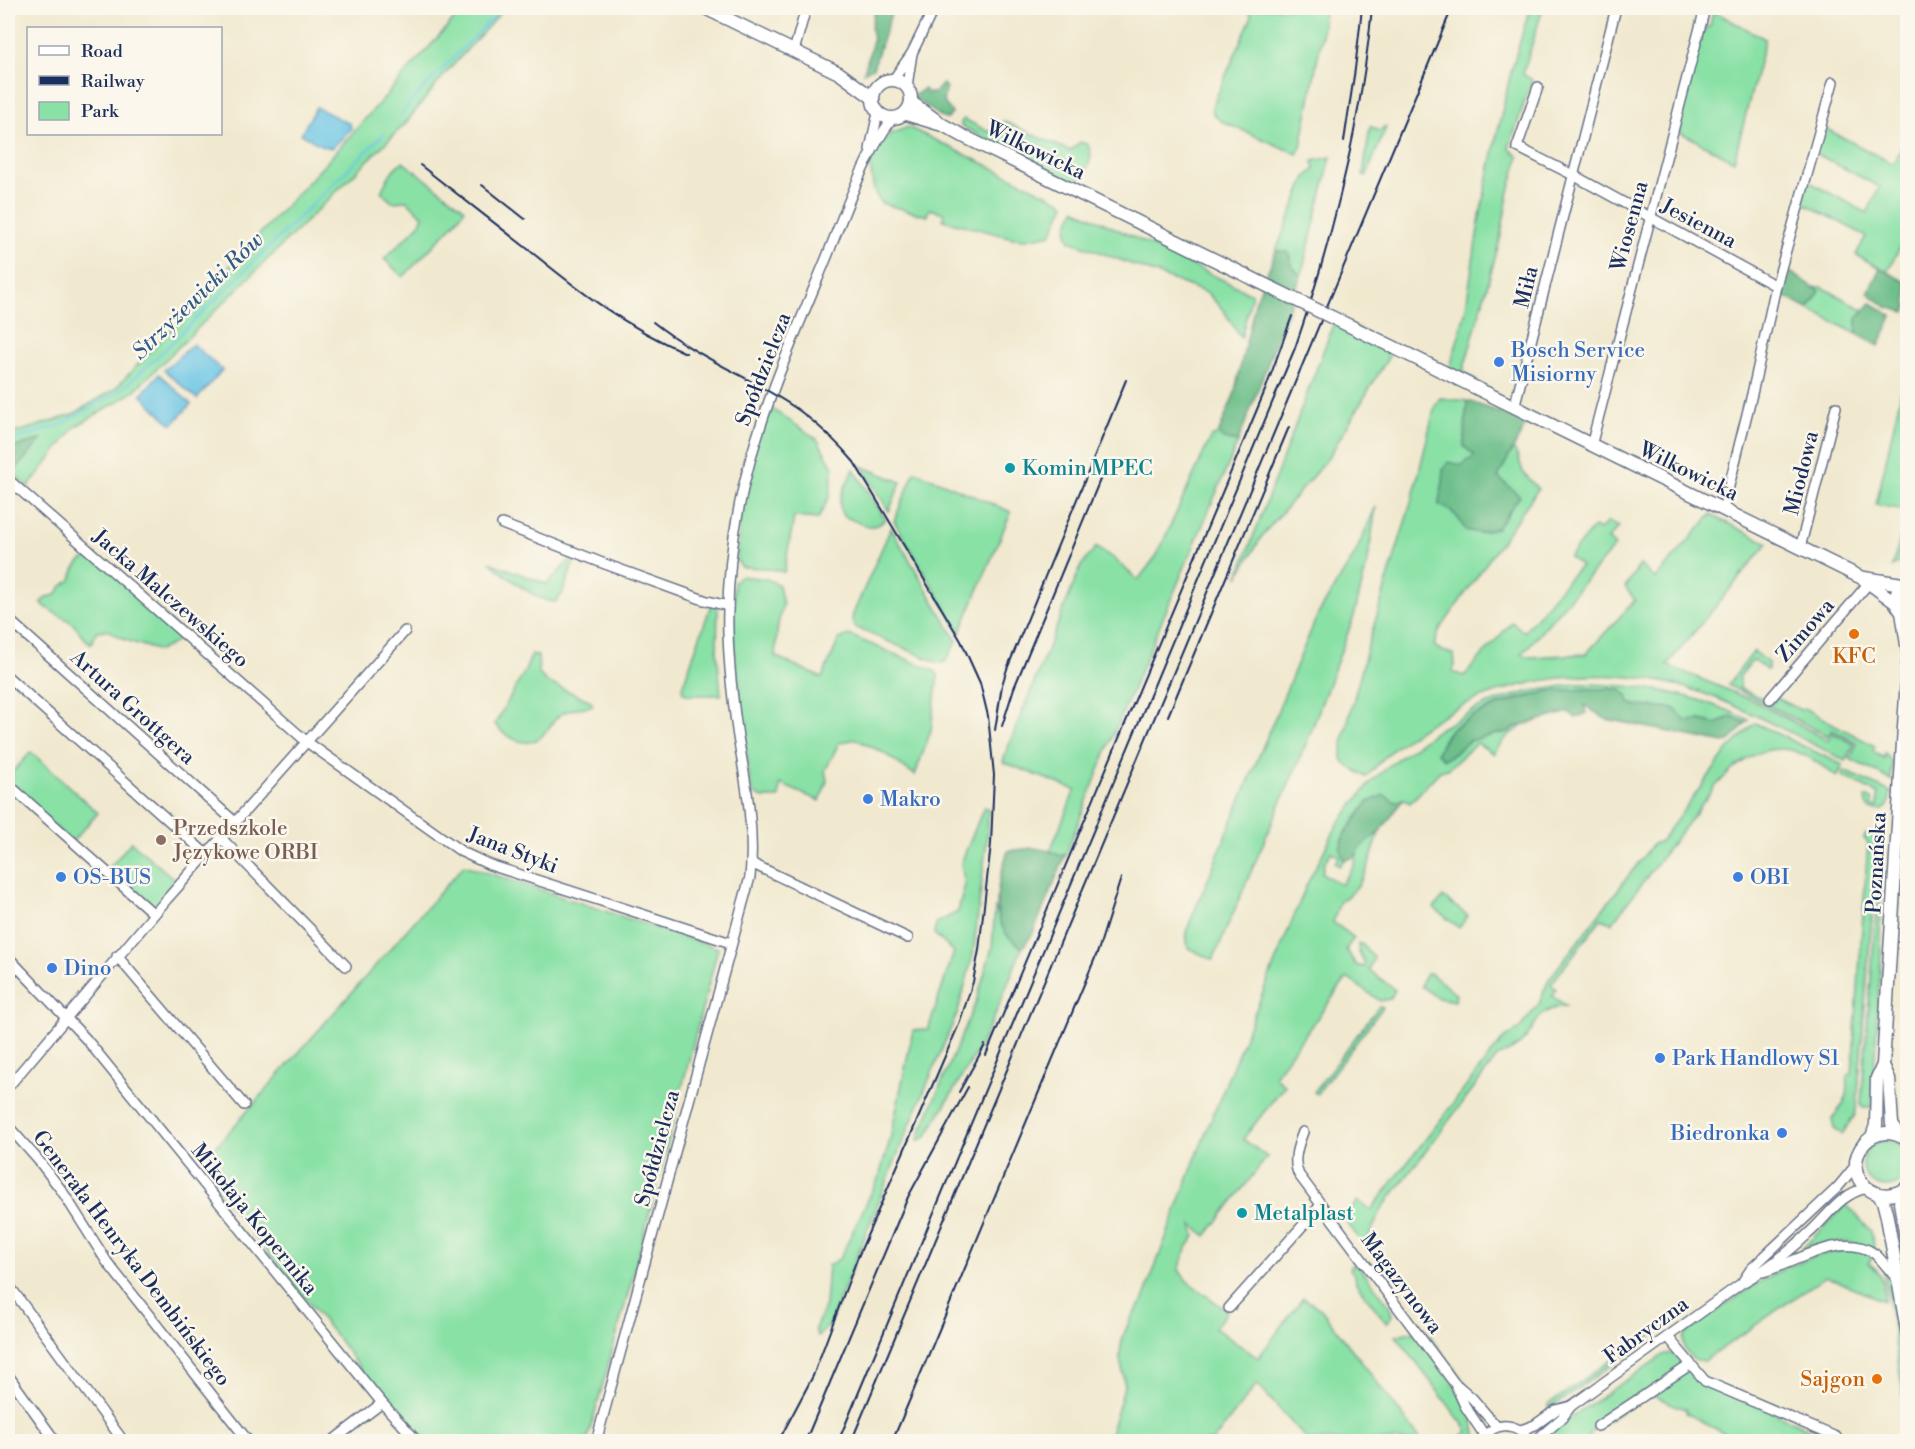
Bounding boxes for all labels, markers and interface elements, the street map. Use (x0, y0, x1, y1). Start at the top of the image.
legend (27, 27, 222, 135)
text: Road (81, 40, 124, 63)
text: Railway (81, 70, 145, 93)
text: Park (81, 100, 120, 123)
street label: Wilkowicka (981, 115, 1090, 186)
street label: Wiosenna (1605, 178, 1655, 275)
street label: Jesienna (1655, 193, 1741, 255)
water label: Strzyżewicki Rów (127, 226, 270, 366)
street label: Miła (1509, 263, 1545, 311)
street label: Spółdzielcza (730, 309, 798, 430)
place label: Bosch Service Misiorny (1510, 338, 1645, 388)
marker: Bosch Service Misiorny (1492, 355, 1506, 369)
street label: Miodowa (1779, 428, 1825, 518)
street label: Wilkowicka (1634, 436, 1743, 507)
place label: Komin MPEC (1022, 456, 1153, 482)
marker: Komin MPEC (1003, 461, 1017, 475)
street label: Jacka Malczewskiego (86, 523, 254, 674)
street label: Zimowa (1771, 593, 1841, 668)
marker: KFC (1847, 627, 1861, 641)
street label: Artura Grottgera (64, 644, 200, 771)
place label: KFC (1832, 644, 1876, 670)
place label: Makro (880, 787, 941, 813)
marker: Makro (861, 792, 875, 806)
street label: Poznańska (1861, 811, 1893, 915)
place label: Przedszkole Językowe ORBI (172, 816, 318, 866)
street label: Jana Styki (463, 821, 562, 880)
marker: Przedszkole Językowe ORBI (154, 833, 168, 847)
place label: OS-BUS (73, 865, 151, 891)
place label: OBI (1750, 865, 1789, 891)
marker: OS-BUS (54, 870, 68, 884)
marker: OBI (1731, 870, 1745, 884)
place label: Dino (64, 956, 112, 982)
marker: Dino (45, 961, 59, 975)
place label: Park Handlowy S1 (1672, 1046, 1840, 1072)
marker: Park Handlowy S1 (1653, 1051, 1667, 1065)
street label: Spółdzielcza (630, 1087, 686, 1209)
place label: Biedronka (1669, 1121, 1770, 1147)
street label: Generała Henryka Dembińskiego (26, 1126, 236, 1392)
marker: Biedronka (1775, 1126, 1789, 1140)
street label: Mikołaja Kopernika (185, 1139, 324, 1301)
place label: Metalplast (1254, 1201, 1354, 1227)
marker: Metalplast (1235, 1206, 1249, 1220)
street label: Magazynowa (1355, 1228, 1448, 1340)
street label: Fabryczna (1599, 1291, 1694, 1370)
place label: Sajgon (1800, 1367, 1865, 1393)
marker: Sajgon (1870, 1372, 1884, 1386)

